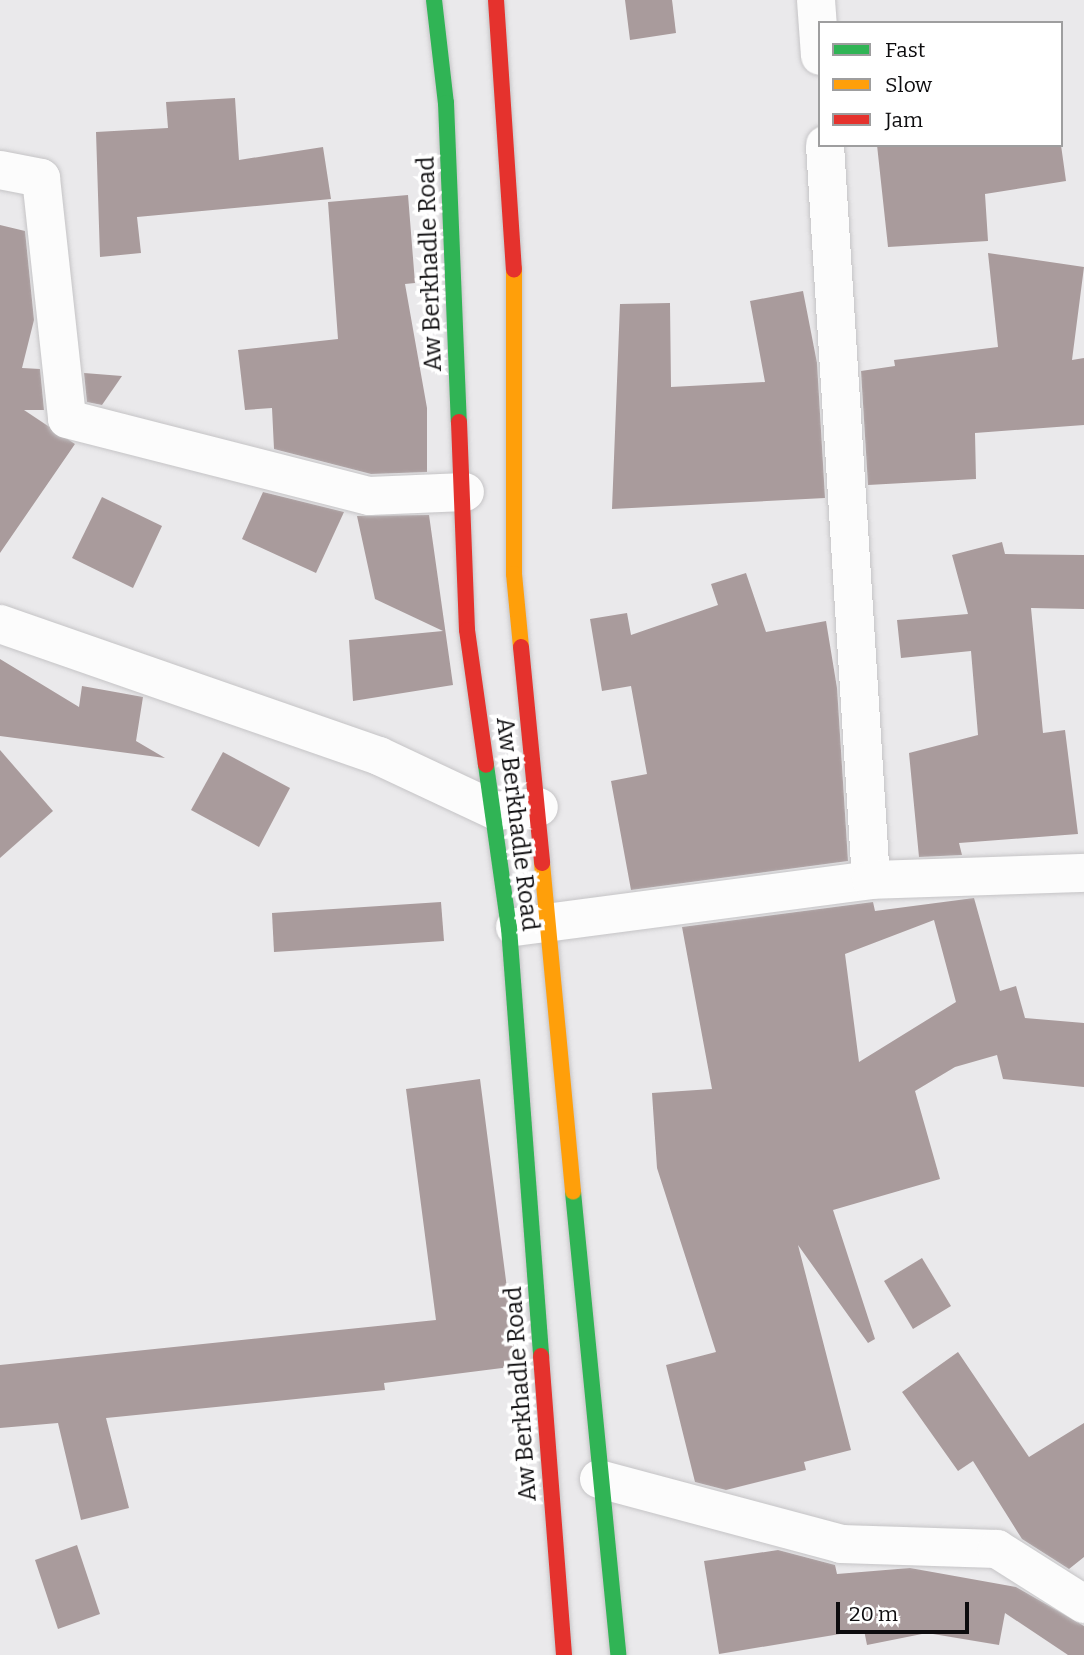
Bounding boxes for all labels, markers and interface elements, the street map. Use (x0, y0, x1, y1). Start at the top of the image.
legend (818, 21, 1063, 147)
text: Fast (885, 37, 925, 63)
text: Slow (885, 72, 932, 98)
text: Jam (885, 107, 923, 133)
street label: Aw Berkhadle Road (412, 156, 448, 372)
street label: Aw Berkhadle Road (490, 715, 544, 933)
street label: Aw Berkhadle Road (499, 1286, 543, 1502)
scale bar (839, 1588, 972, 1632)
text: 20 m (849, 1601, 898, 1627)

